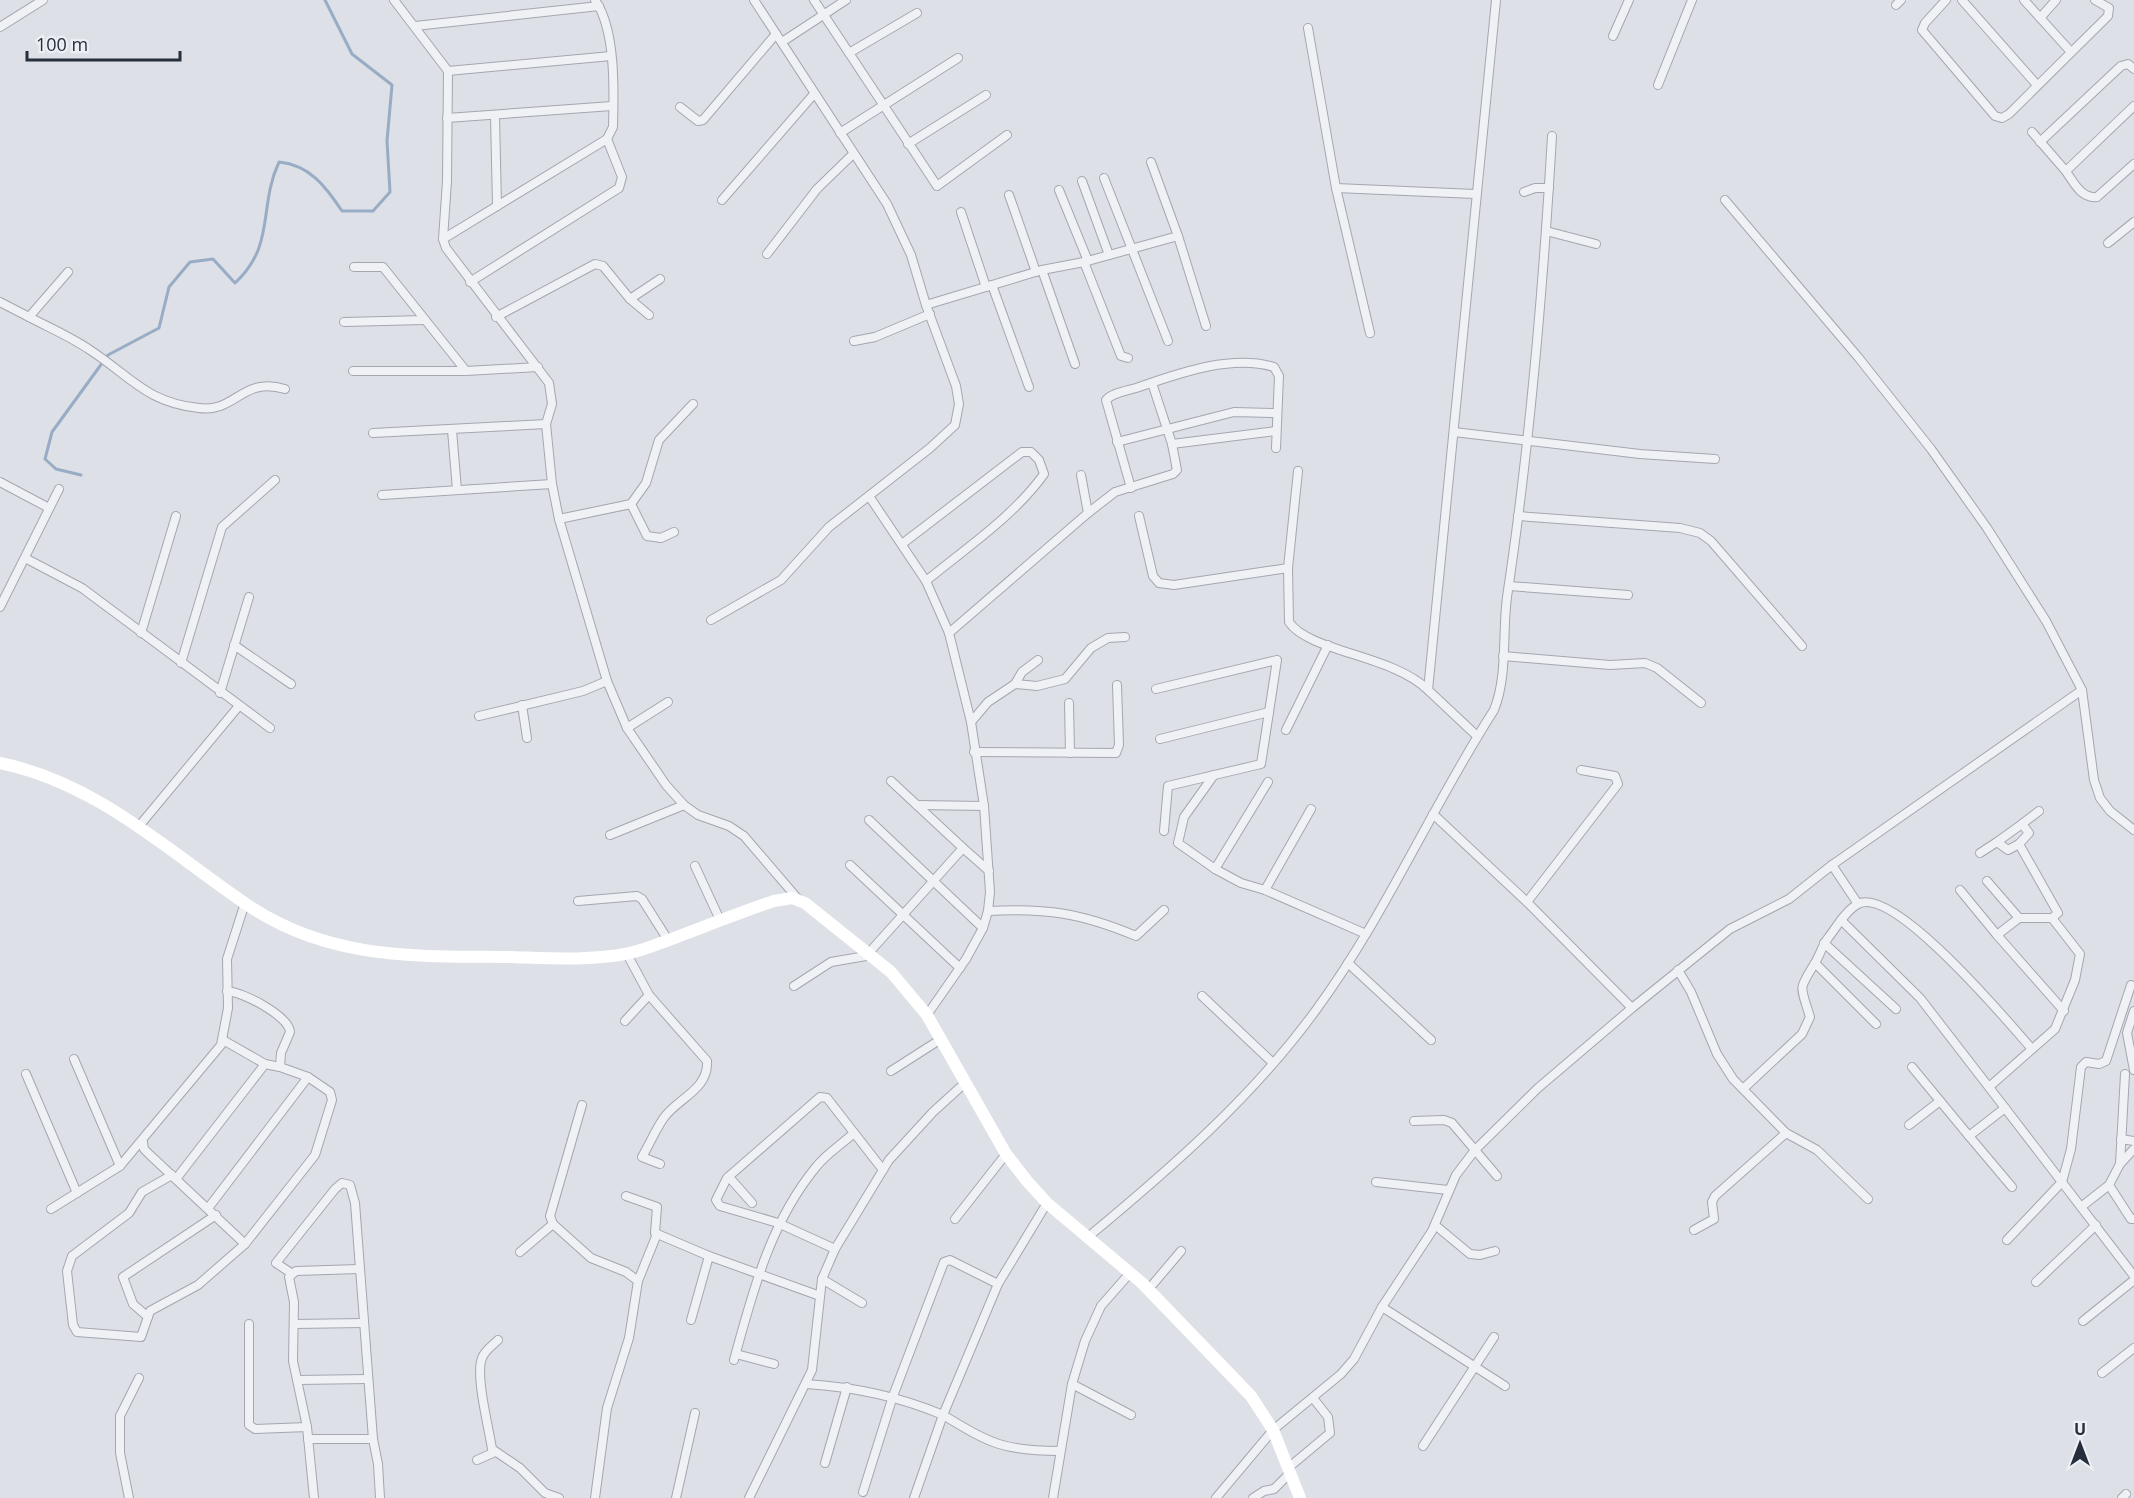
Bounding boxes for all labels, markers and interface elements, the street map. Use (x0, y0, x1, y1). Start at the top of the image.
scale bar (27, 24, 180, 62)
text: 100 m (36, 32, 88, 56)
north arrow (2050, 1414, 2110, 1474)
text: U (2074, 1418, 2086, 1440)

